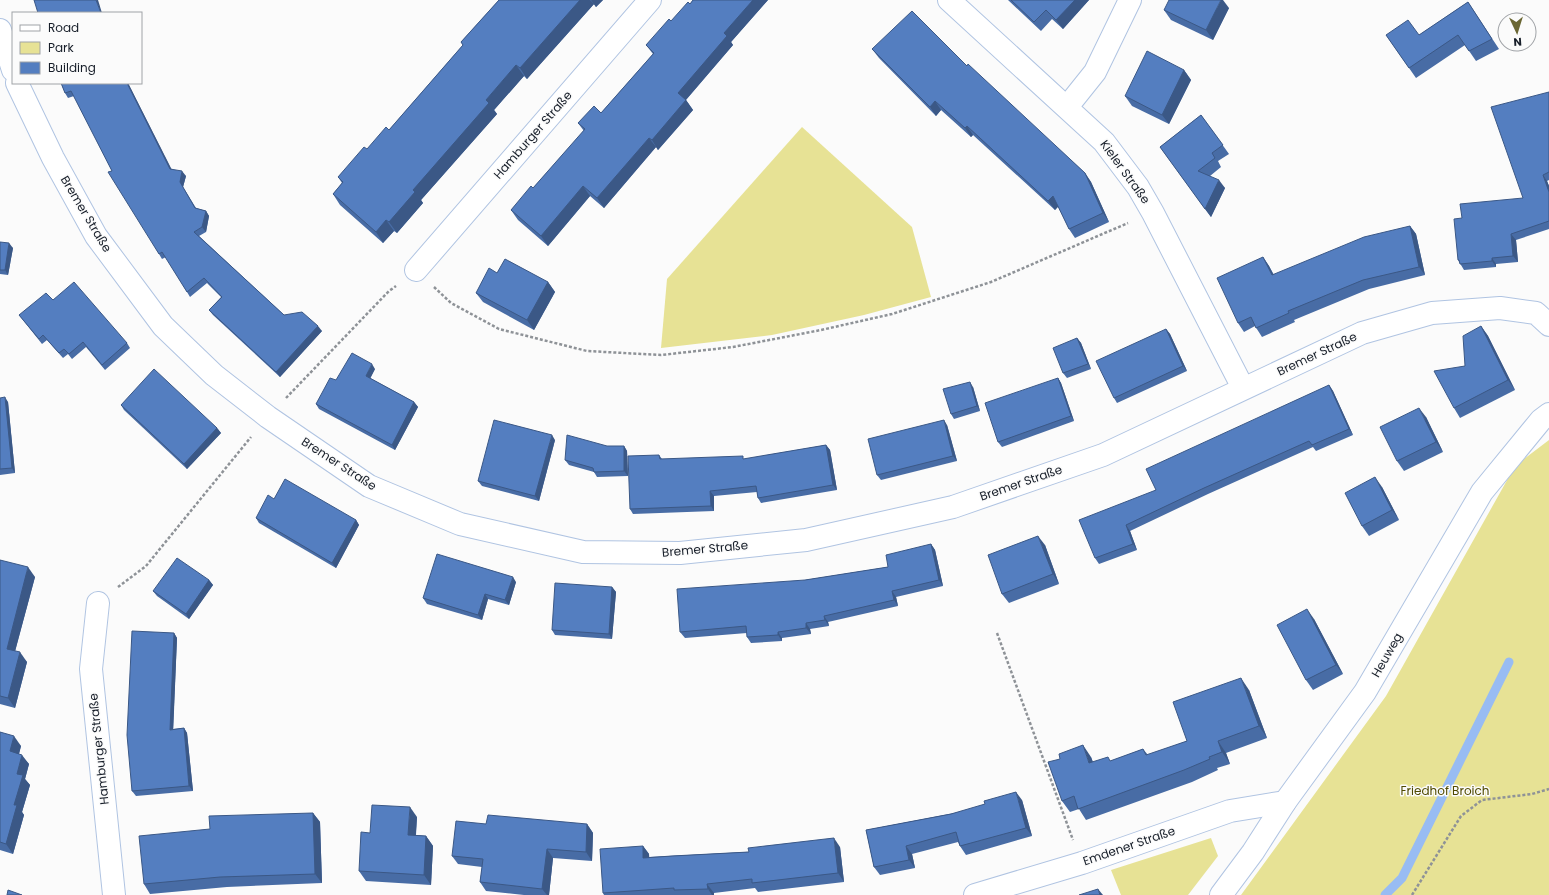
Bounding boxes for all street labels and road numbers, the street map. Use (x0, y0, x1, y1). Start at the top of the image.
street label: Hamburger Straße (490, 87, 576, 182)
street label: Kieler Straße (1096, 136, 1154, 207)
street label: Bremer Straße (57, 172, 116, 255)
street label: Bremer Straße (1274, 328, 1360, 380)
street label: Bremer Straße (298, 433, 380, 494)
street label: Bremer Straße (977, 460, 1064, 505)
street label: Bremer Straße (661, 536, 749, 561)
street label: Heuweg (1367, 629, 1406, 680)
street label: Hamburger Straße (84, 693, 113, 806)
street label: Emdener Straße (1080, 822, 1177, 869)

